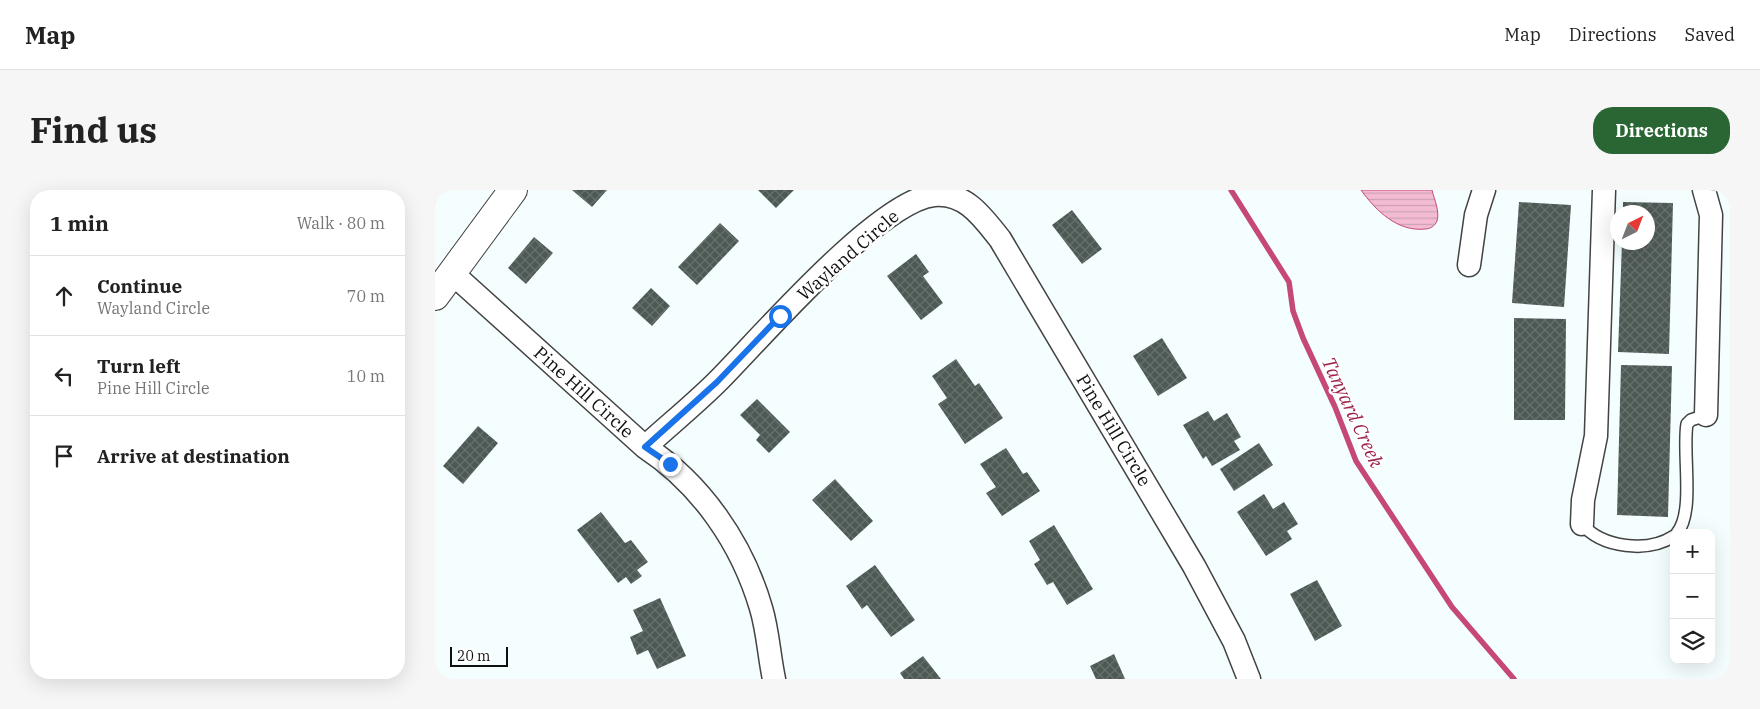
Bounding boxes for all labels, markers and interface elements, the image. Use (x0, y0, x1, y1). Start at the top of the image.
text: Map (25, 19, 75, 51)
text: Map (1504, 23, 1541, 46)
text: Directions (1569, 23, 1657, 46)
text: Saved (1685, 23, 1735, 46)
text: Find us (30, 107, 157, 153)
button: Directions (1593, 107, 1730, 154)
street label: Wayland Circle (792, 205, 904, 305)
north arrow (1610, 205, 1655, 250)
text: 1 min (50, 209, 109, 237)
text: Walk · 80 m (297, 213, 385, 233)
text: Continue (97, 274, 182, 298)
icon: ahead (50, 282, 78, 310)
text: 70 m (347, 286, 385, 306)
text: Wayland Circle (97, 298, 210, 318)
route start (769, 305, 792, 328)
street label: Pine Hill Circle (529, 341, 639, 443)
water label: Tanyard Creek (1317, 353, 1389, 472)
text: Turn left (97, 354, 180, 378)
icon: left (50, 362, 78, 390)
text: 10 m (347, 366, 385, 386)
street label: Pine Hill Circle (1072, 370, 1156, 490)
text: Pine Hill Circle (97, 378, 210, 398)
icon: arrive (50, 442, 78, 470)
text: Arrive at destination (97, 444, 290, 468)
route end (659, 453, 682, 476)
map controls (1670, 529, 1715, 664)
button: + (1670, 529, 1715, 574)
button: − (1670, 574, 1715, 619)
button: layers (1670, 619, 1715, 664)
scale bar (450, 644, 507, 667)
text: 20 m (457, 647, 490, 665)

